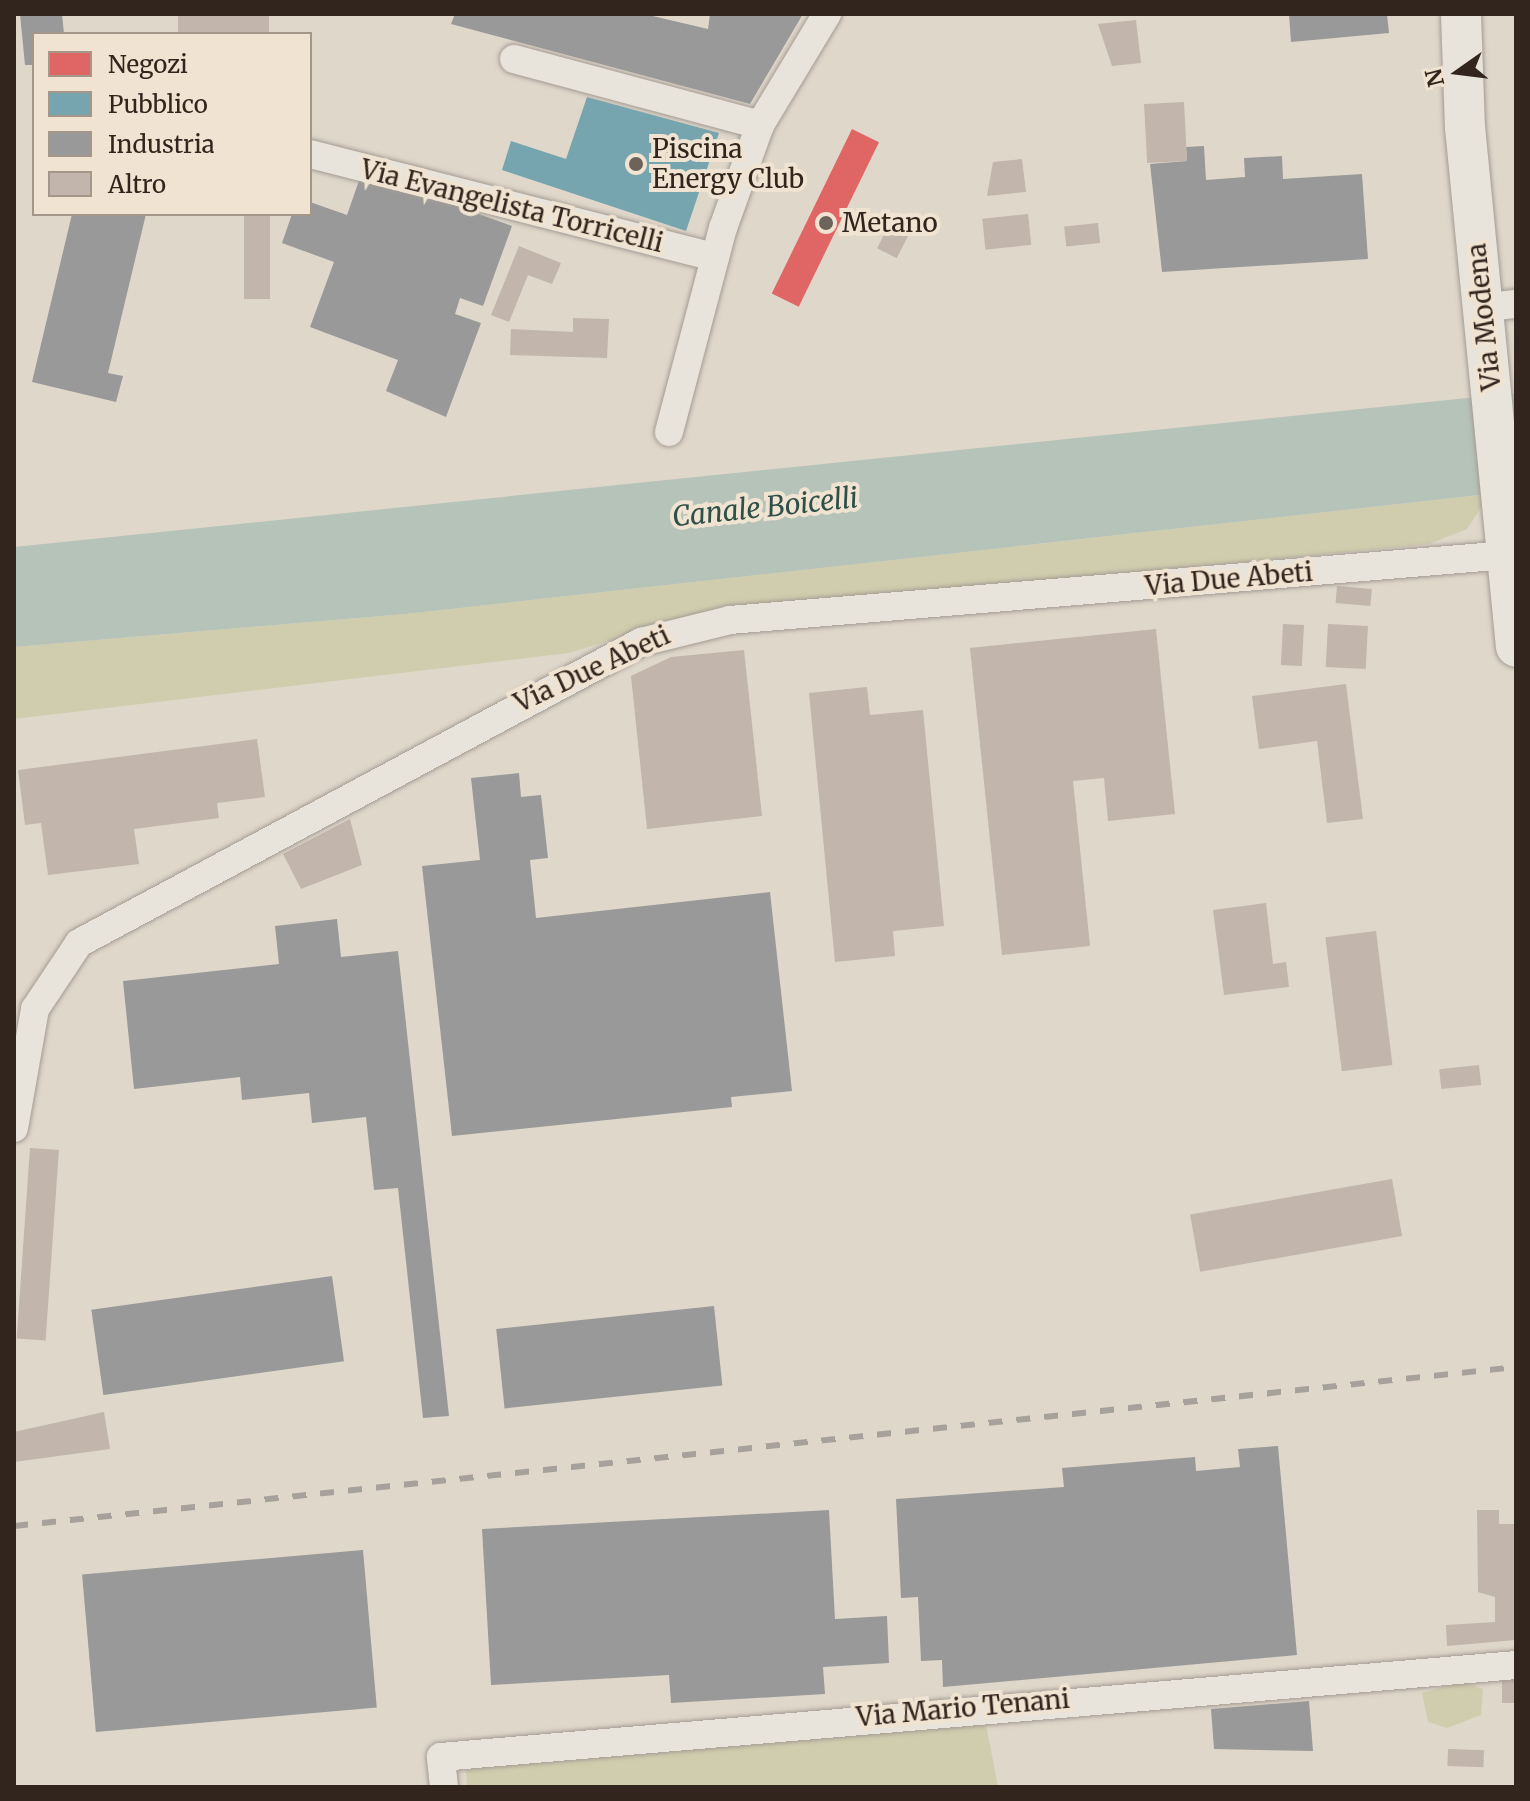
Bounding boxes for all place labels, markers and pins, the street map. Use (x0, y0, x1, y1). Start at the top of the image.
place label: Piscina Energy Club (652, 133, 804, 194)
marker: Piscina Energy Club (627, 155, 645, 173)
place label: Metano (842, 207, 938, 239)
marker: Metano (817, 214, 835, 232)

